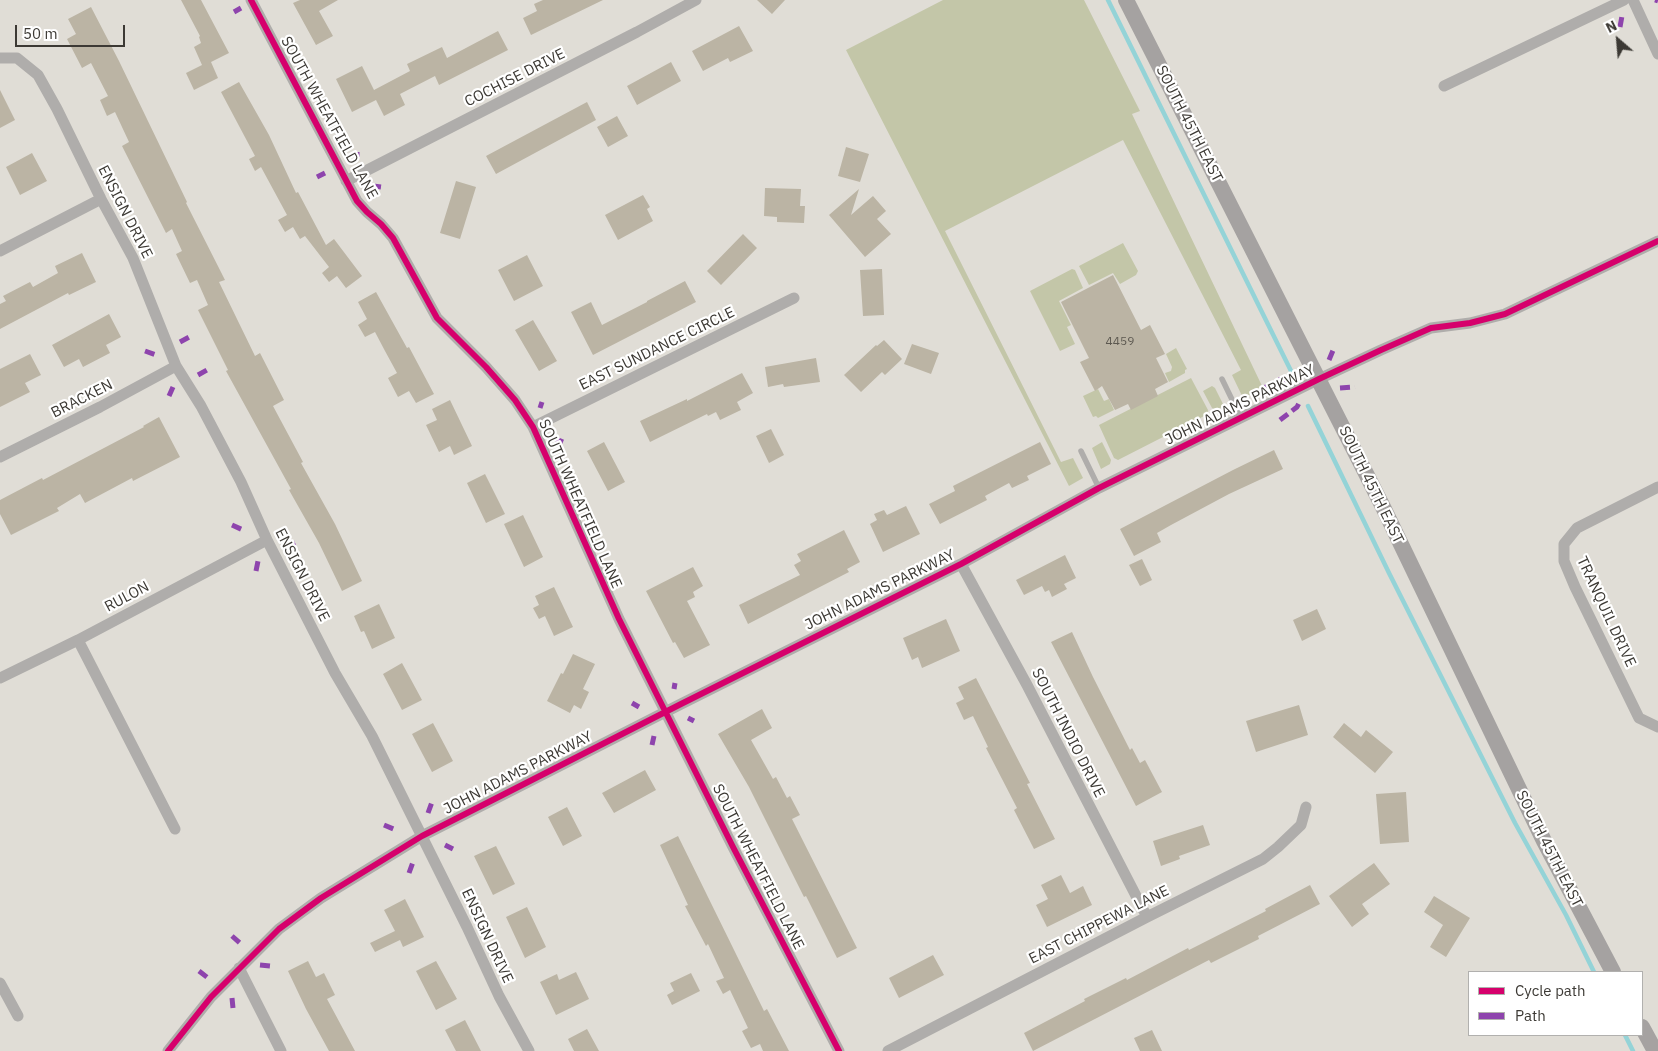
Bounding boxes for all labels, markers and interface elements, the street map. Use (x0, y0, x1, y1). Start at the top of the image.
scale bar (18, 15, 128, 47)
north arrow (1593, 15, 1643, 65)
text: N (1603, 16, 1620, 37)
text: 50 m (23, 24, 58, 43)
street label: SOUTH WHEATFIELD LANE (277, 34, 381, 202)
street label: COCHISE DRIVE (462, 45, 568, 111)
street label: SOUTH 45TH EAST (1152, 63, 1226, 185)
street label: ENSIGN DRIVE (94, 162, 156, 262)
street label: EAST SUNDANCE CIRCLE (576, 304, 738, 394)
house number: 4459 (1106, 335, 1134, 349)
street label: JOHN ADAMS PARKWAY (1162, 361, 1318, 449)
street label: BRACKEN (48, 376, 116, 422)
street label: SOUTH WHEATFIELD LANE (535, 417, 625, 591)
street label: SOUTH 45TH EAST (1335, 423, 1407, 547)
street label: ENSIGN DRIVE (271, 525, 333, 625)
street label: JOHN ADAMS PARKWAY (802, 546, 958, 634)
street label: TRANQUIL DRIVE (1573, 554, 1639, 670)
street label: RULON (102, 578, 152, 616)
street label: SOUTH INDIO DRIVE (1028, 665, 1108, 801)
street label: JOHN ADAMS PARKWAY (441, 728, 595, 818)
street label: SOUTH WHEATFIELD LANE (708, 781, 808, 953)
street label: SOUTH 45TH EAST (1512, 788, 1586, 910)
street label: EAST CHIPPEWA LANE (1026, 882, 1172, 968)
street label: ENSIGN DRIVE (457, 886, 517, 986)
legend (1468, 971, 1643, 1036)
text: Cycle path (1515, 981, 1586, 1000)
text: Path (1515, 1006, 1546, 1025)

